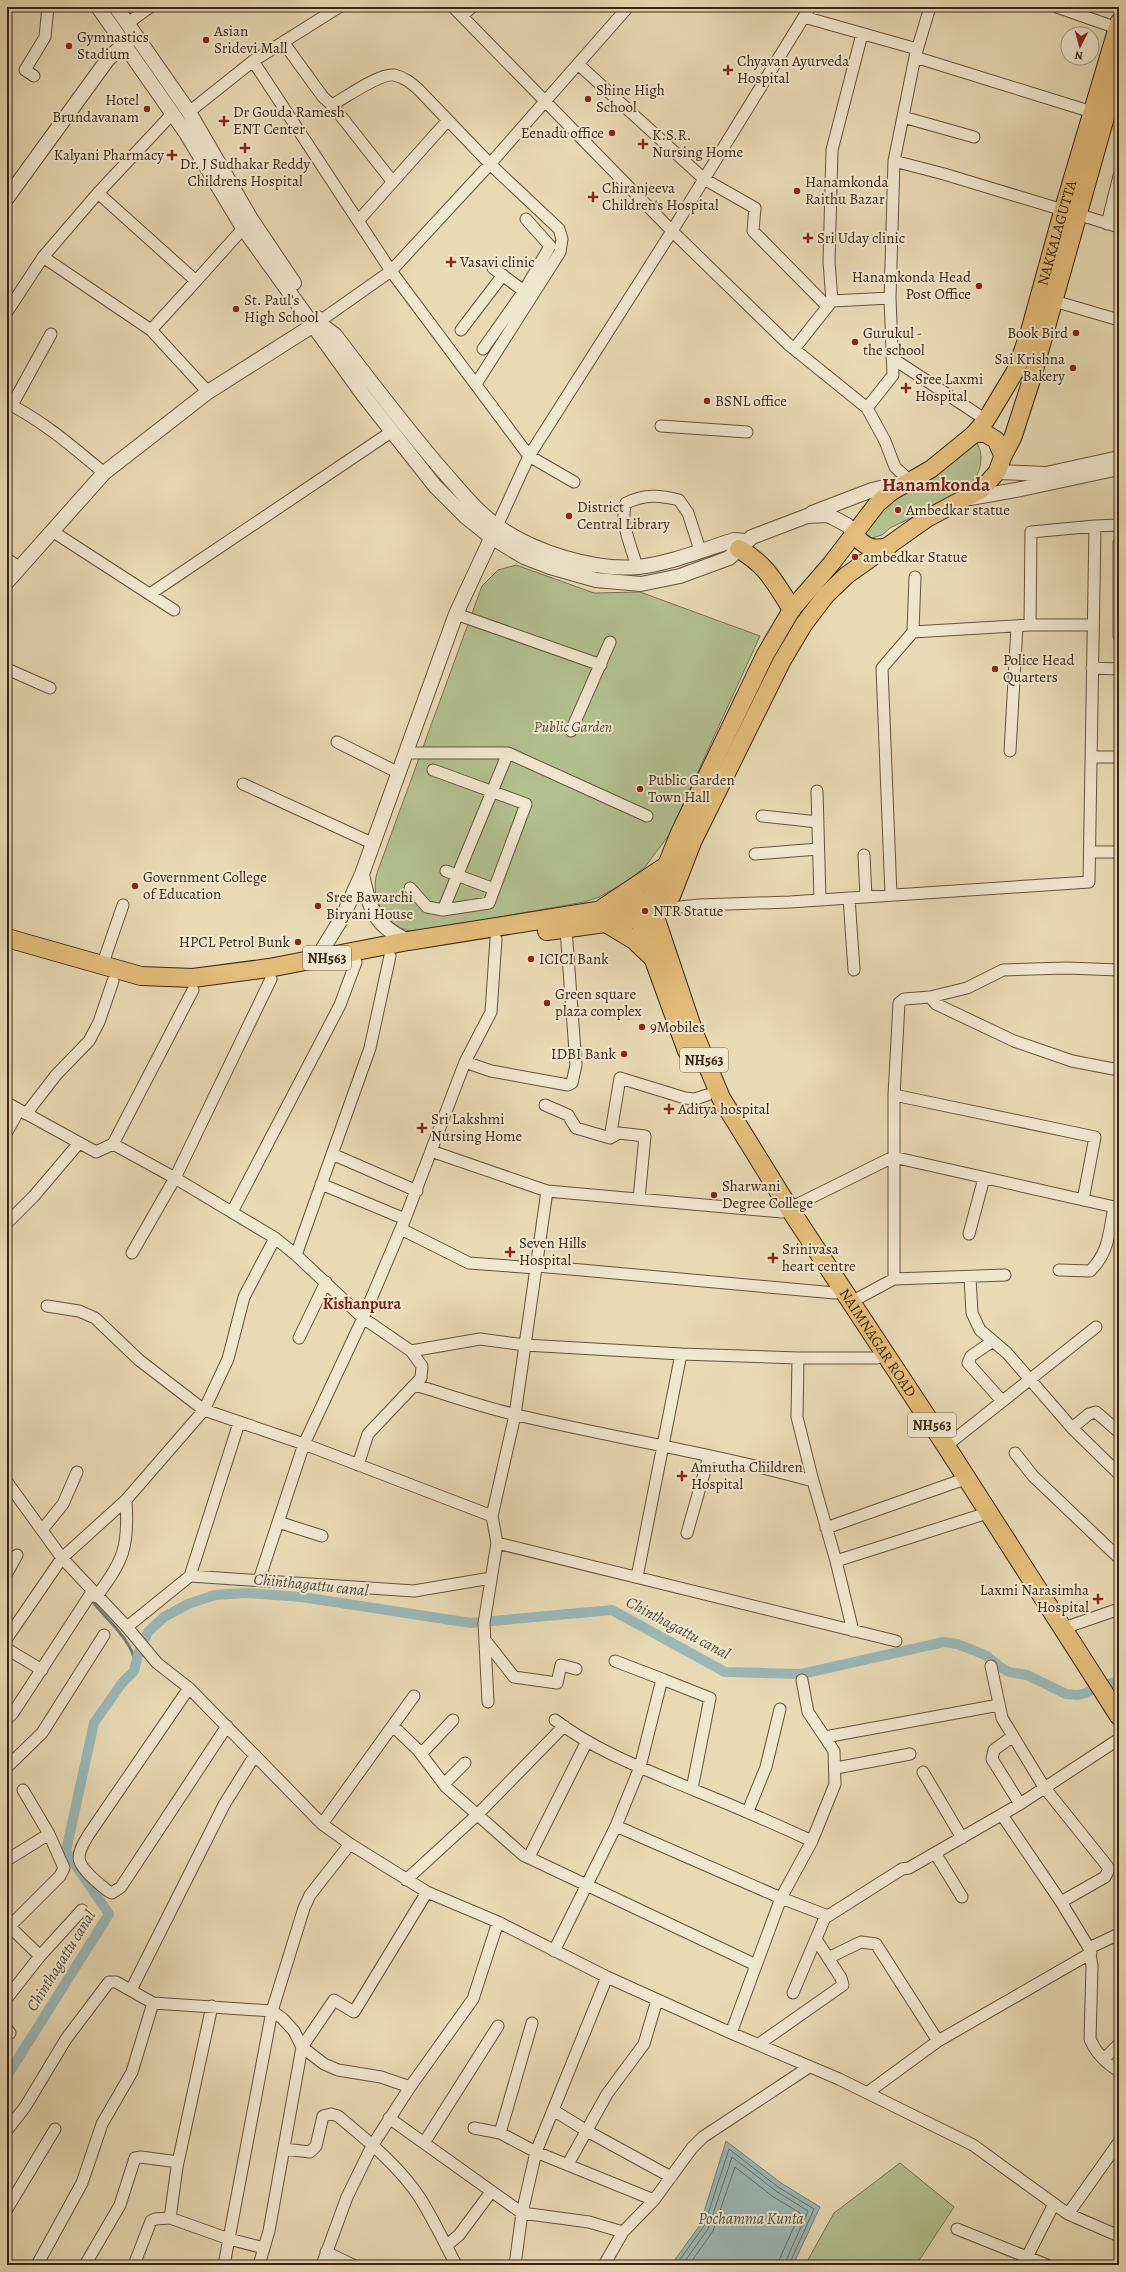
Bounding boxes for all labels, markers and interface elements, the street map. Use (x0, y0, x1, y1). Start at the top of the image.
place label: Asian Sridevi Mall (213, 21, 288, 58)
north arrow (1060, 26, 1100, 66)
place label: Gymnastics Stadium (77, 27, 149, 64)
marker: Asian Sridevi Mall (201, 35, 211, 45)
marker: Gymnastics Stadium (64, 41, 74, 51)
text: N (1074, 48, 1084, 63)
place label: Chyavan Ayurveda Hospital (737, 51, 849, 88)
marker: Chyavan Ayurveda Hospital (722, 64, 734, 76)
place label: Shine High School (596, 80, 665, 117)
place label: Hotel Brundavanam (52, 90, 140, 127)
marker: Shine High School (583, 94, 593, 104)
place label: Dr Gouda Ramesh ENT Center (233, 102, 345, 139)
marker: Hotel Brundavanam (142, 104, 152, 114)
marker: Dr Gouda Ramesh ENT Center (218, 115, 230, 127)
place label: Eenadu office (521, 123, 604, 143)
place label: K.S.R. Nursing Home (652, 125, 744, 162)
marker: Eenadu office (607, 128, 617, 138)
marker: K.S.R. Nursing Home (637, 138, 649, 150)
marker: Dr. J Sudhakar Reddy Childrens Hospital (239, 142, 251, 154)
place label: Kalyani Pharmacy (54, 145, 164, 165)
marker: Kalyani Pharmacy (167, 150, 177, 160)
place label: Dr. J Sudhakar Reddy Childrens Hospital (180, 154, 311, 191)
place label: Hanamkonda Raithu Bazar (805, 172, 889, 209)
place label: Chiranjeeva Children's Hospital (602, 178, 719, 215)
street label: NAKKALAGUTTA (1033, 178, 1081, 288)
marker: Hanamkonda Raithu Bazar (792, 186, 802, 196)
marker: Chiranjeeva Children's Hospital (587, 191, 599, 203)
place label: Sri Uday clinic (817, 228, 905, 248)
marker: Sri Uday clinic (802, 232, 814, 244)
place label: Vasavi clinic (459, 252, 535, 272)
marker: Vasavi clinic (445, 256, 457, 268)
place label: Hanamkonda Head Post Office (852, 267, 972, 304)
marker: Hanamkonda Head Post Office (974, 281, 984, 291)
place label: St. Paul's High School (244, 290, 319, 327)
marker: St. Paul's High School (231, 304, 241, 314)
place label: Gurukul - the school (863, 323, 925, 360)
place label: Book Bird (1007, 323, 1069, 343)
marker: Book Bird (1071, 328, 1081, 338)
marker: Gurukul - the school (850, 337, 860, 347)
place label: Sai Krishna Bakery (995, 349, 1065, 386)
marker: Sai Krishna Bakery (1068, 363, 1078, 373)
place label: Sree Laxmi Hospital (915, 369, 983, 406)
marker: Sree Laxmi Hospital (900, 382, 912, 394)
place label: BSNL office (715, 391, 787, 411)
marker: BSNL office (702, 396, 712, 406)
district label: Hanamkonda (882, 472, 991, 498)
place label: District Central Library (577, 497, 670, 534)
place label: Ambedkar statue (905, 500, 1010, 520)
marker: Ambedkar statue (893, 505, 903, 515)
marker: District Central Library (564, 511, 574, 521)
place label: ambedkar Statue (863, 547, 968, 567)
marker: ambedkar Statue (850, 552, 860, 562)
place label: Police Head Quarters (1003, 650, 1075, 687)
marker: Police Head Quarters (990, 664, 1000, 674)
park label: Public Garden (534, 717, 612, 737)
place label: Public Garden Town Hall (648, 770, 735, 807)
marker: Public Garden Town Hall (635, 784, 645, 794)
place label: Government College of Education (143, 867, 267, 904)
marker: Government College of Education (130, 881, 140, 891)
place label: Sree Bawarchi Biryani House (326, 887, 413, 924)
marker: Sree Bawarchi Biryani House (313, 901, 323, 911)
place label: NTR Statue (653, 901, 724, 921)
marker: NTR Statue (640, 906, 650, 916)
place label: HPCL Petrol Bunk (179, 932, 291, 952)
marker: HPCL Petrol Bunk (293, 937, 303, 947)
road number: NH563 (303, 946, 351, 970)
place label: ICICI Bank (539, 949, 609, 969)
marker: ICICI Bank (526, 954, 536, 964)
place label: Green square plaza complex (555, 984, 642, 1021)
marker: Green square plaza complex (542, 998, 552, 1008)
place label: 9Mobiles (650, 1017, 705, 1037)
marker: 9Mobiles (637, 1022, 647, 1032)
place label: IDBI Bank (551, 1044, 617, 1064)
road number: NH563 (680, 1048, 728, 1072)
marker: IDBI Bank (619, 1049, 629, 1059)
place label: Aditya hospital (677, 1099, 770, 1119)
marker: Aditya hospital (663, 1103, 675, 1115)
place label: Sri Lakshmi Nursing Home (431, 1109, 523, 1146)
marker: Sri Lakshmi Nursing Home (416, 1122, 428, 1134)
place label: Sharwani Degree College (722, 1176, 814, 1213)
marker: Sharwani Degree College (709, 1190, 719, 1200)
place label: Seven Hills Hospital (519, 1233, 586, 1270)
place label: Srinivasa heart centre (782, 1239, 856, 1276)
marker: Seven Hills Hospital (504, 1246, 516, 1258)
marker: Srinivasa heart centre (767, 1252, 779, 1264)
street label: NAIMNAGAR ROAD (835, 1284, 921, 1401)
district label: Kishanpura (323, 1293, 402, 1315)
road number: NH563 (908, 1413, 956, 1437)
place label: Amrutha Children Hospital (690, 1457, 803, 1494)
marker: Amrutha Children Hospital (676, 1470, 688, 1482)
water label: Chinthagattu canal (252, 1568, 370, 1602)
place label: Laxmi Narasimha Hospital (980, 1580, 1089, 1617)
water label: Chinthagattu canal (622, 1591, 734, 1665)
marker: Laxmi Narasimha Hospital (1092, 1593, 1104, 1605)
water label: Chinthagattu canal (21, 1906, 101, 2016)
water label: Pochamma Kunta (698, 2208, 804, 2230)

